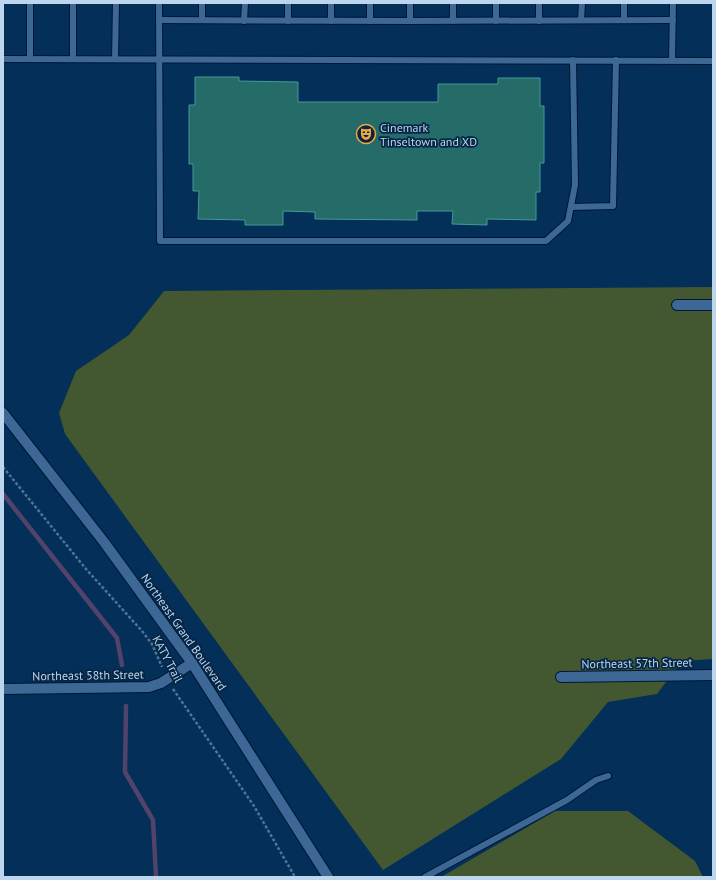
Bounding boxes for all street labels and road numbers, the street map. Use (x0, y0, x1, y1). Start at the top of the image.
street label: Northeast Grand Boulevard (138, 571, 230, 693)
street label: KATY Trail (149, 633, 187, 686)
street label: Northeast 57th Street (581, 655, 693, 671)
street label: Northeast 58th Street (32, 667, 144, 683)

